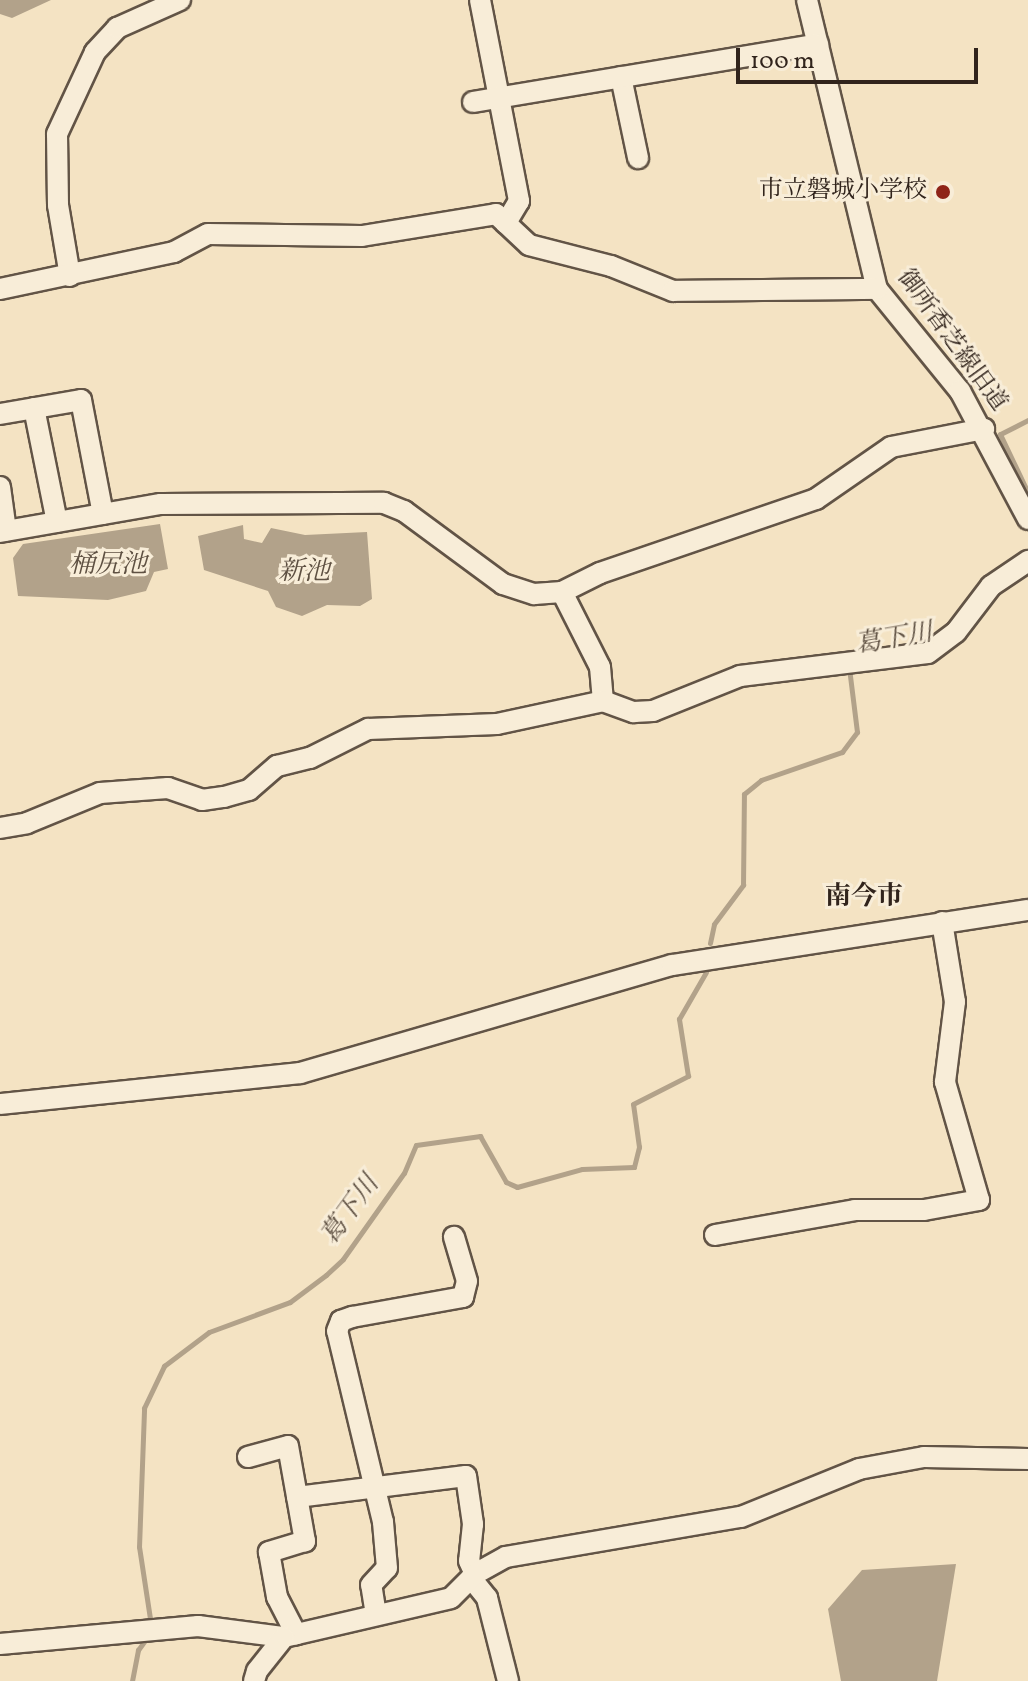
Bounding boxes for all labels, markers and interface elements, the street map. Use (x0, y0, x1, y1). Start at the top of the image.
scale bar (740, 32, 982, 82)
text: 100 m (750, 45, 815, 79)
place label: 市立磐城小学校 (759, 178, 927, 206)
marker: 市立磐城小学校 (934, 183, 952, 201)
street label: 御所香芝線旧道 (890, 265, 1012, 417)
water label: 桶尻池 (69, 550, 147, 582)
water label: 新池 (278, 557, 330, 589)
water label: 葛下川 (853, 618, 935, 662)
district label: 南今市 (825, 882, 903, 914)
water label: 葛下川 (315, 1170, 387, 1252)

